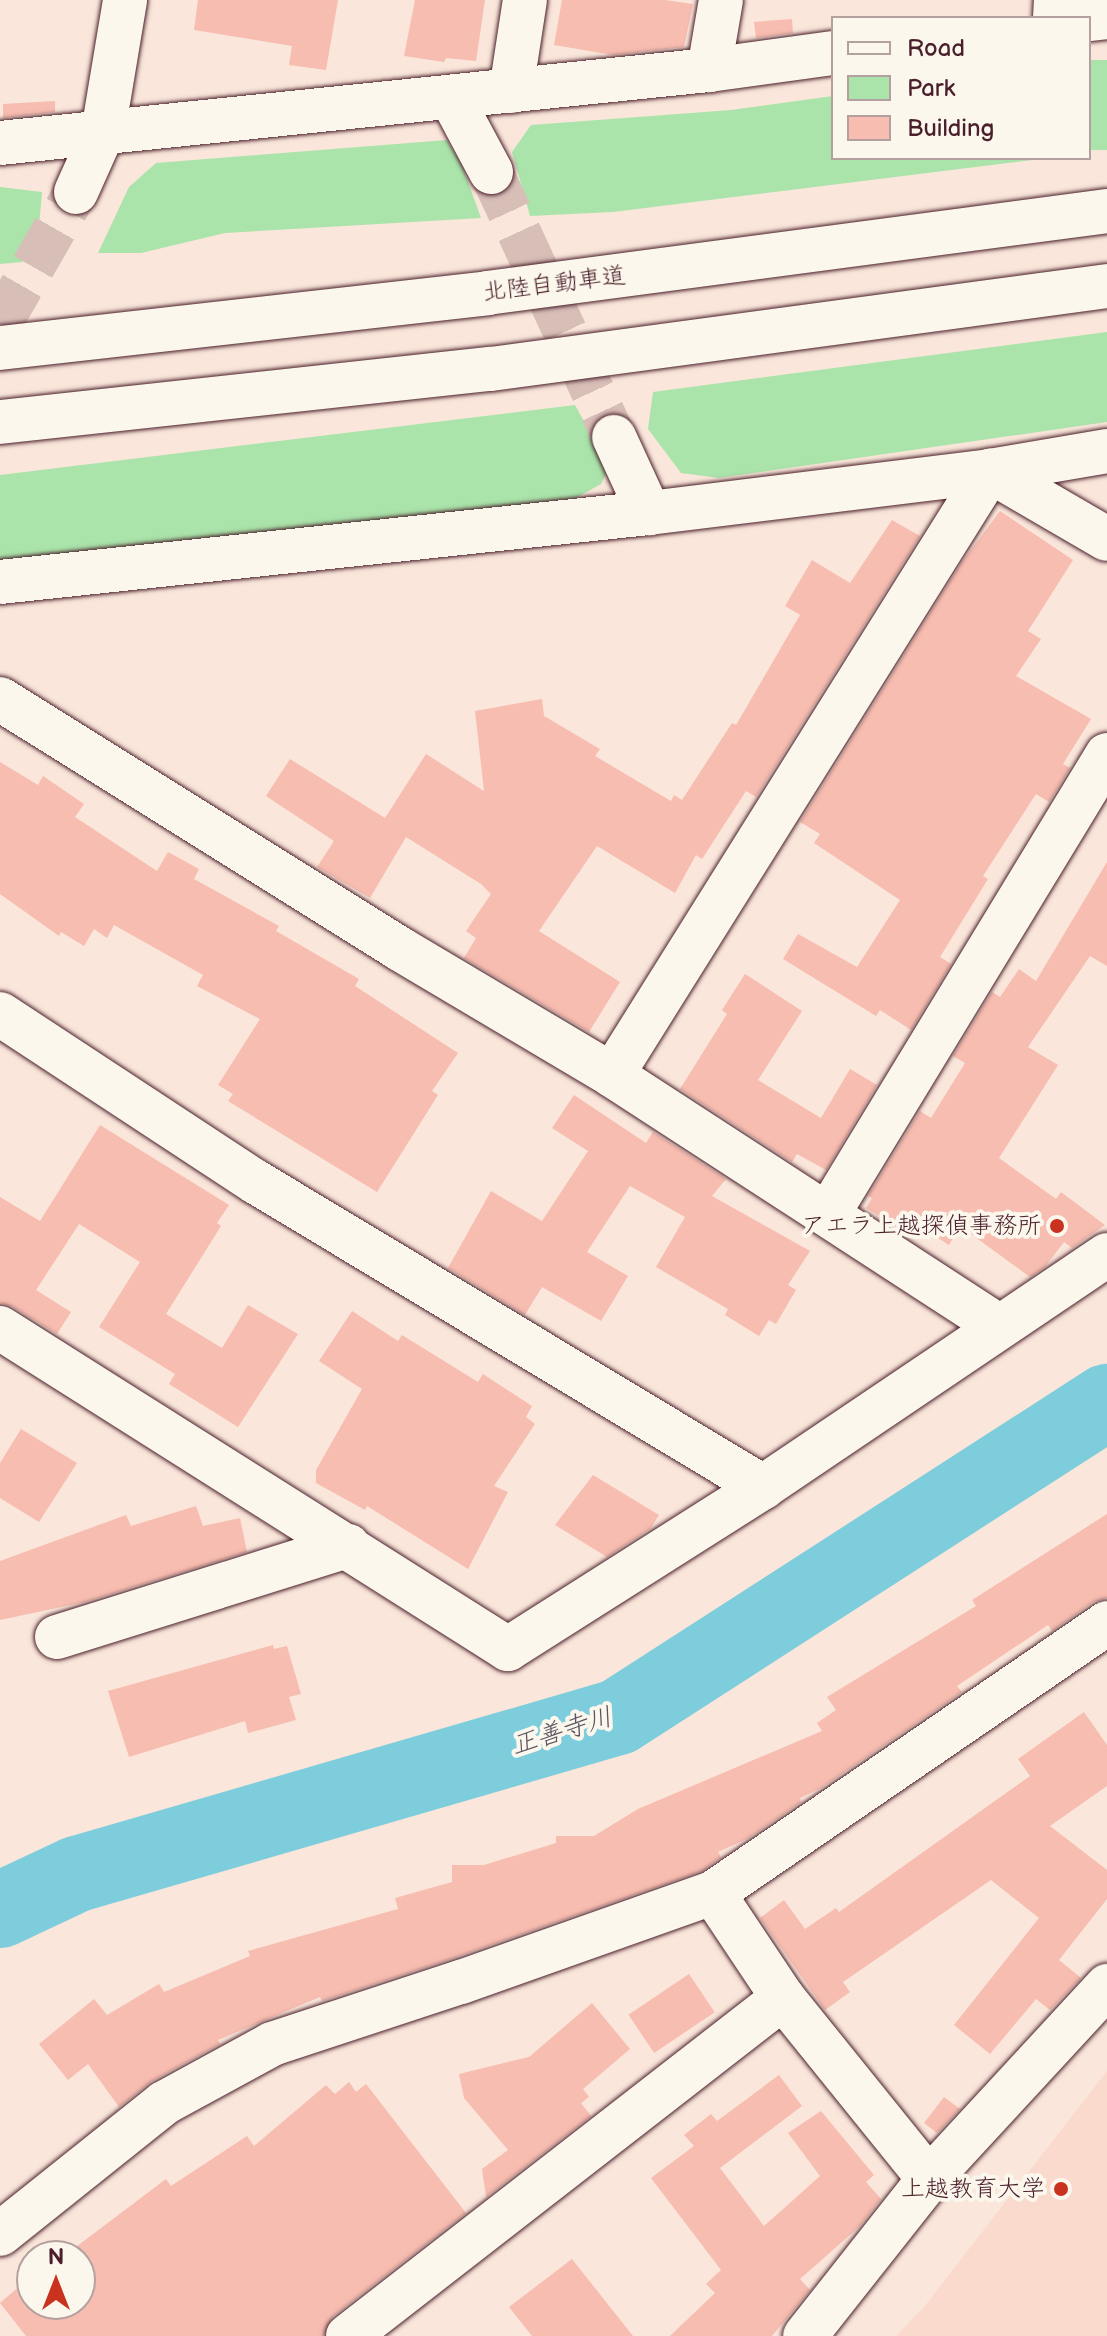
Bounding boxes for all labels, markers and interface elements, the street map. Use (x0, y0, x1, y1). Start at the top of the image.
legend (831, 16, 1091, 160)
text: Road (907, 34, 965, 63)
text: Park (907, 74, 955, 103)
text: Building (907, 114, 994, 143)
street label: 北陸自動車道 (481, 261, 627, 307)
place label: アエラ上越探偵事務所 (801, 1212, 1041, 1240)
marker: アエラ上越探偵事務所 (1048, 1217, 1066, 1235)
water label: 正善寺川 (508, 1702, 616, 1762)
place label: 上越教育大学 (901, 2175, 1045, 2203)
marker: 上越教育大学 (1052, 2180, 1070, 2198)
north arrow (16, 2240, 96, 2320)
text: N (48, 2244, 64, 2271)

